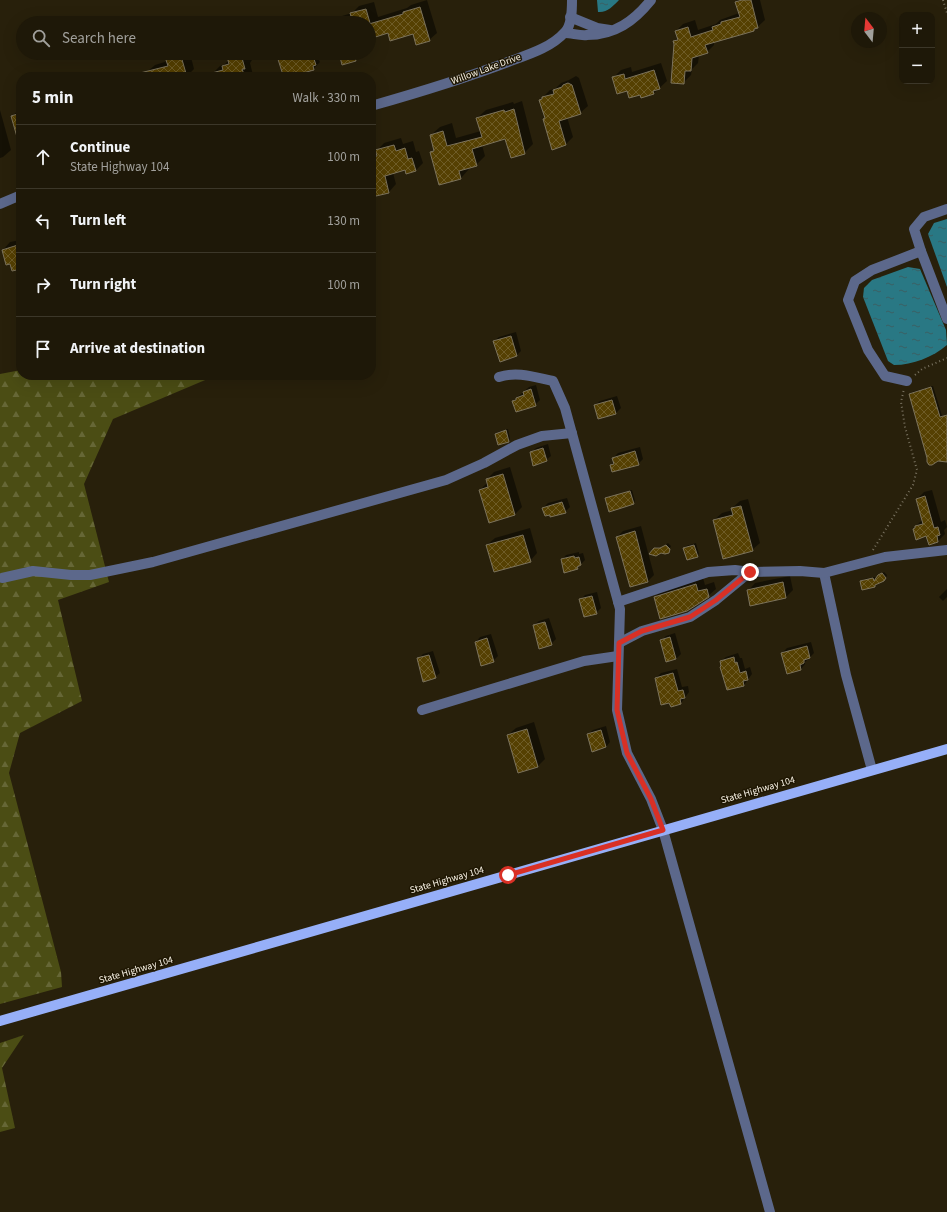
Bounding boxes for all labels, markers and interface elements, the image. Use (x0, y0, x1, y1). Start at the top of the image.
north arrow (851, 12, 887, 48)
map controls (899, 12, 935, 84)
button: + (899, 12, 935, 48)
search box (16, 16, 376, 60)
icon: search (30, 27, 52, 49)
text: Search here (62, 28, 136, 49)
button: − (899, 48, 935, 84)
street label: Willow Lake Drive (449, 50, 523, 88)
text: 5 min (32, 86, 73, 110)
text: Walk · 330 m (292, 89, 360, 107)
text: Continue (70, 137, 130, 158)
icon: ahead (32, 146, 54, 168)
text: 100 m (327, 148, 360, 166)
text: State Highway 104 (70, 158, 170, 176)
icon: left (32, 210, 54, 232)
text: Turn left (70, 210, 126, 231)
text: 130 m (327, 212, 360, 230)
icon: right (32, 274, 54, 296)
text: Turn right (70, 274, 136, 295)
text: 100 m (327, 276, 360, 294)
icon: arrive (32, 338, 54, 360)
text: Arrive at destination (70, 338, 205, 359)
route end (741, 563, 759, 581)
street label: State Highway 104 (719, 773, 797, 807)
street label: State Highway 104 (408, 863, 486, 897)
route start (499, 866, 517, 884)
street label: State Highway 104 (97, 953, 175, 987)

